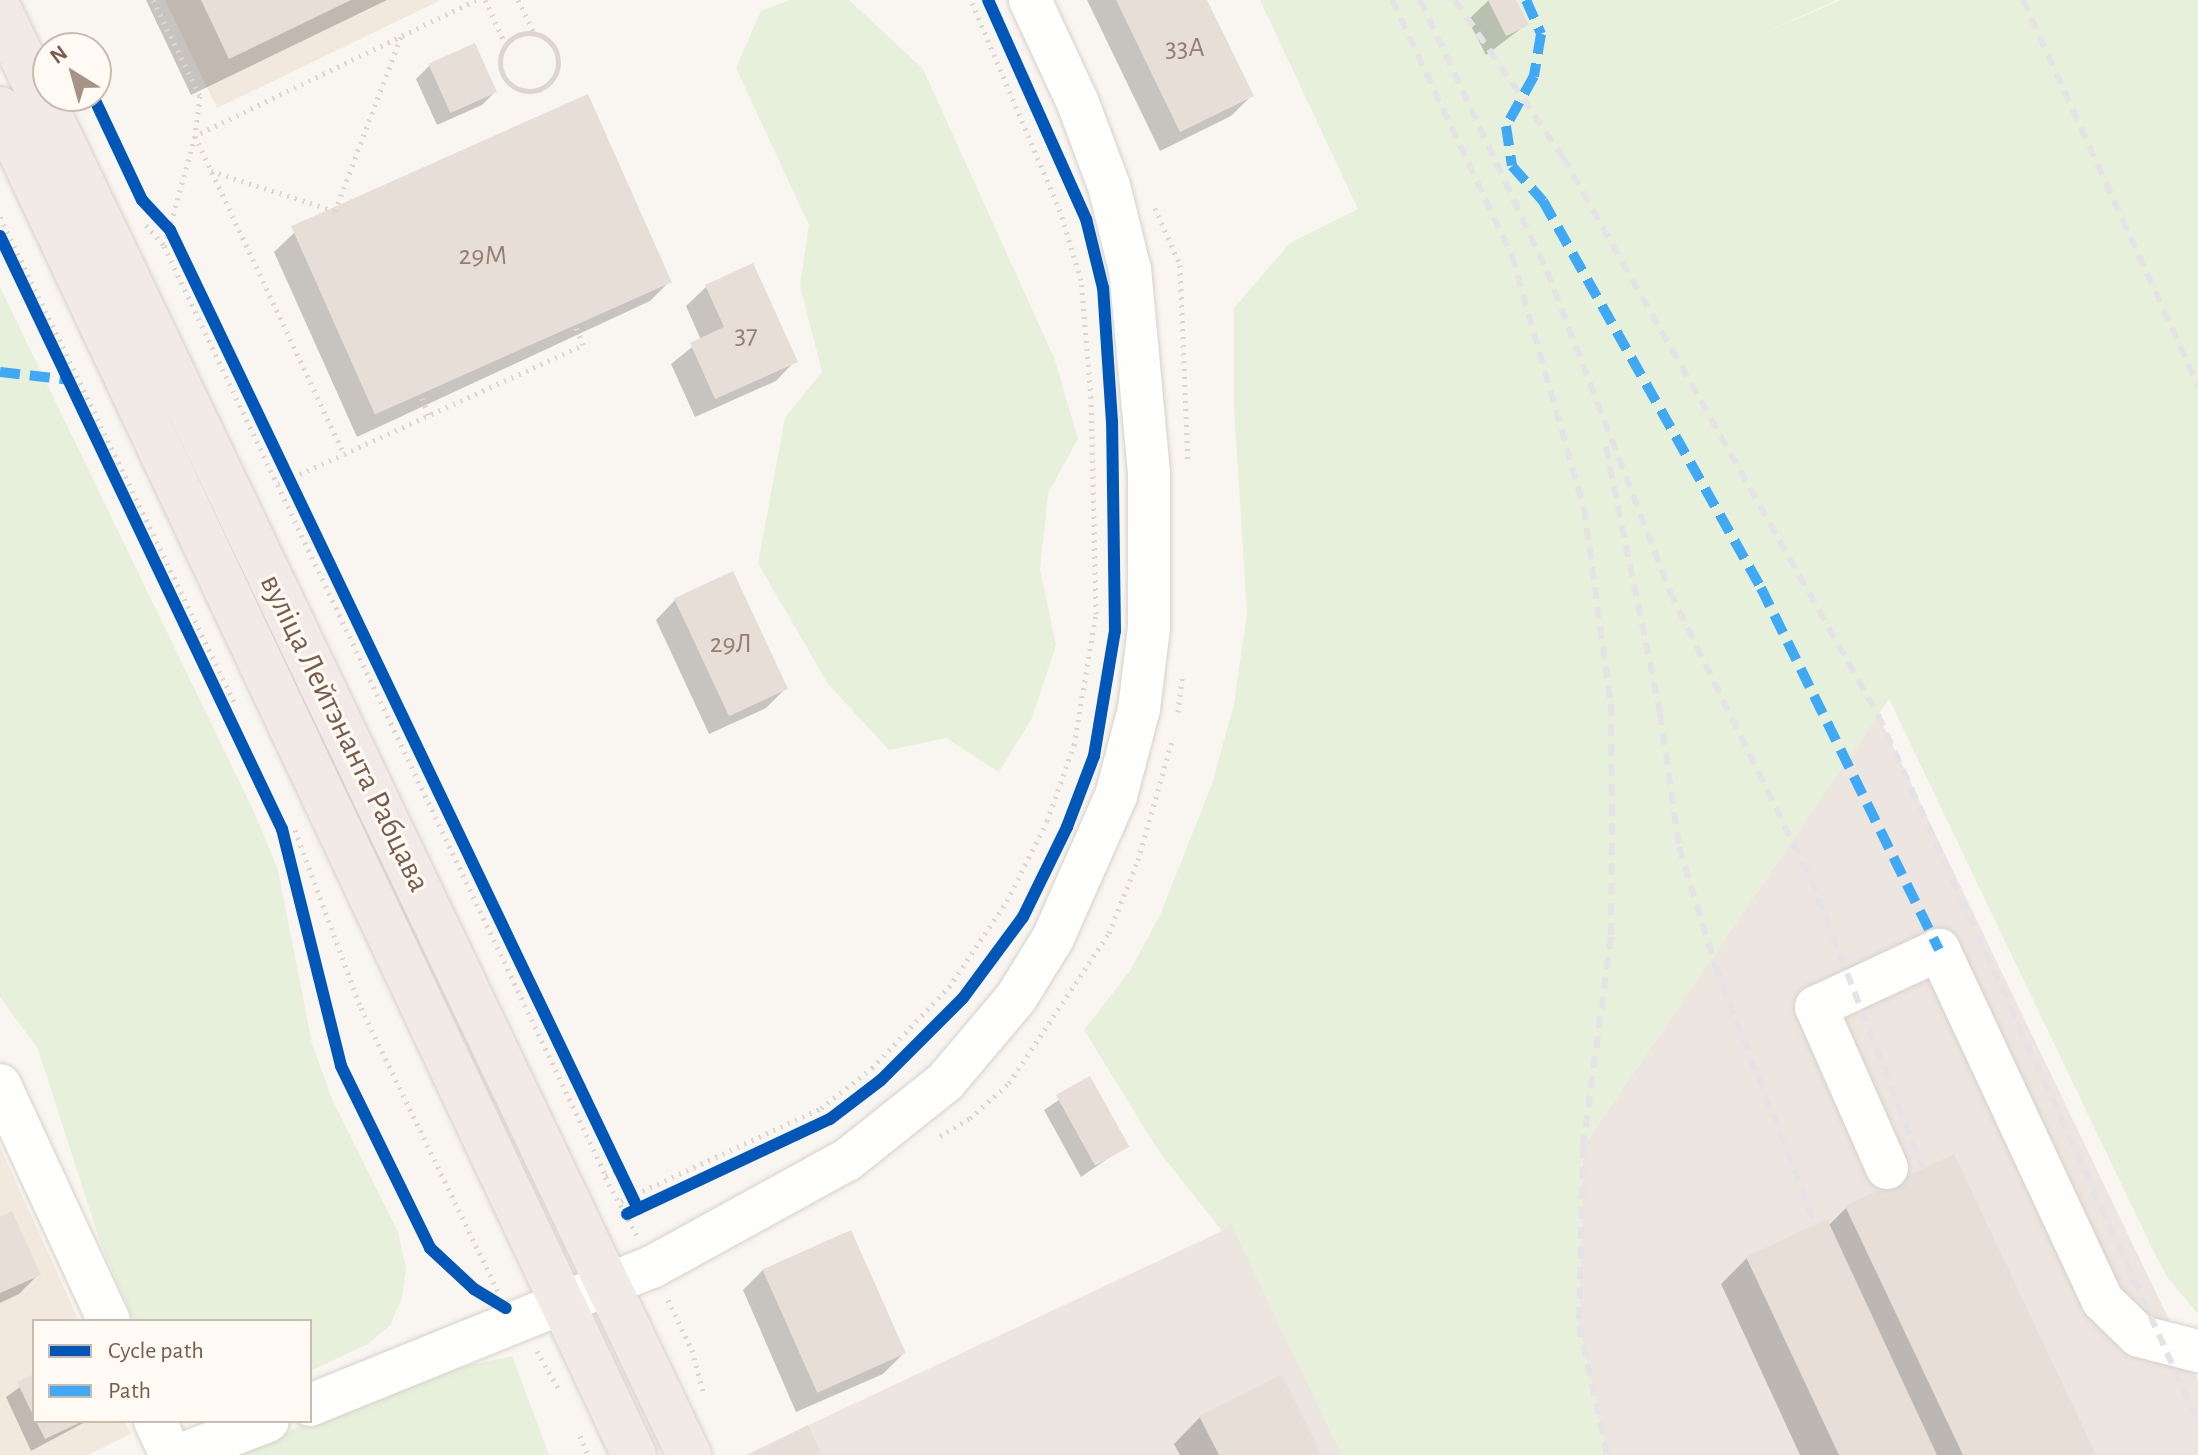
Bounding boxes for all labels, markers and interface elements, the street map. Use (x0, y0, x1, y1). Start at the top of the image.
house number: 33А (1165, 31, 1205, 65)
north arrow (32, 32, 112, 112)
text: N (46, 41, 71, 68)
house number: 29М (459, 239, 507, 273)
house number: 37 (734, 318, 758, 352)
street label: вуліца Лейтэнанта Рабцава (251, 568, 439, 898)
house number: 29Л (710, 627, 752, 661)
legend (32, 1319, 312, 1423)
text: Cycle path (108, 1339, 204, 1363)
text: Path (108, 1379, 151, 1403)

